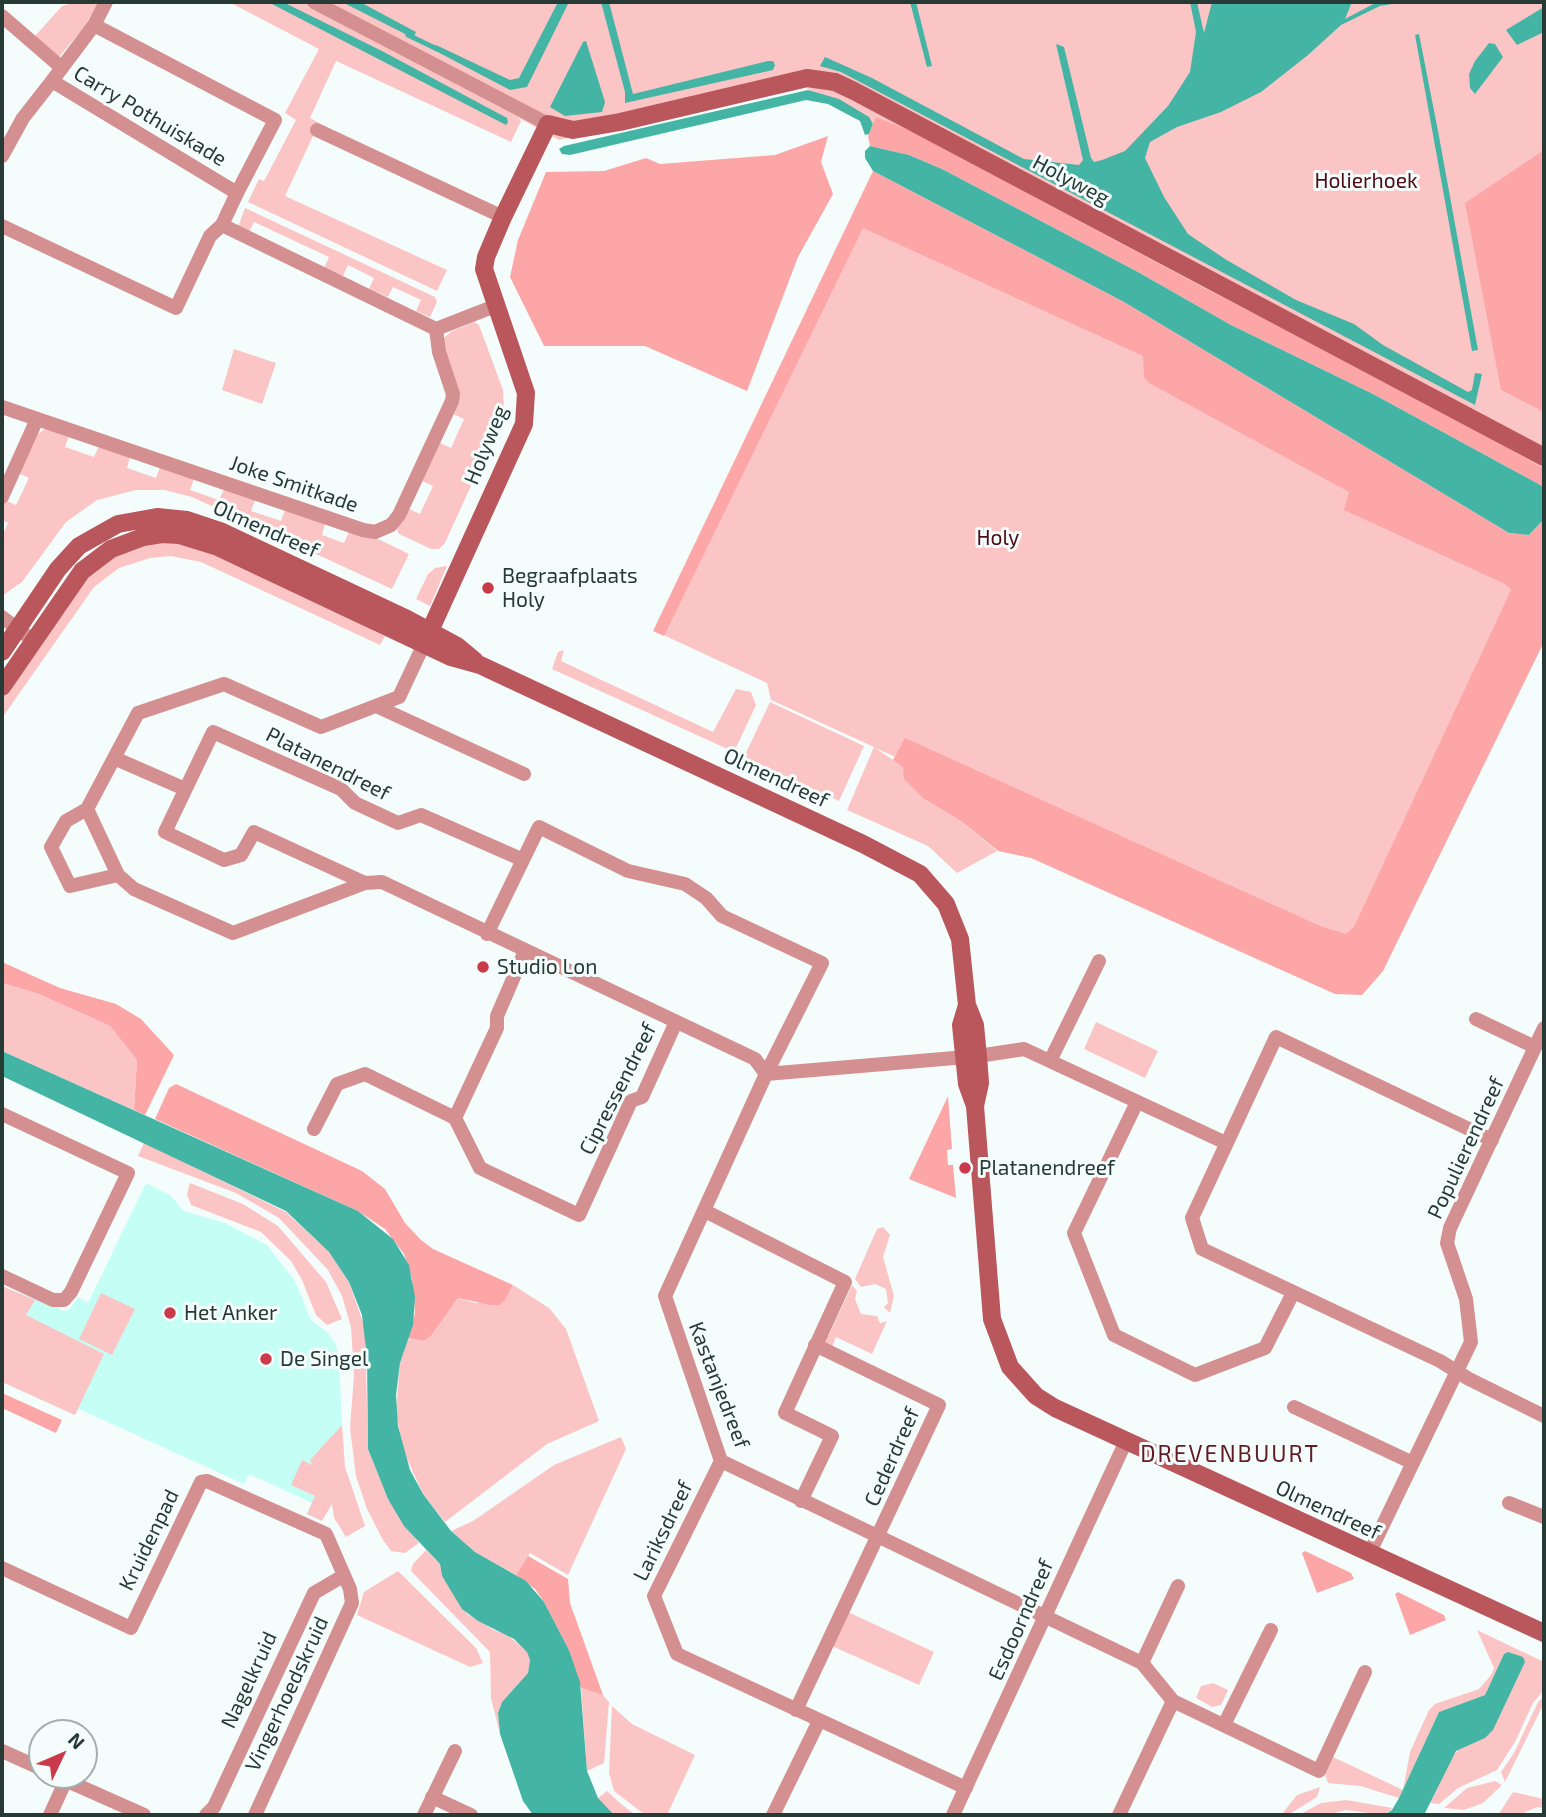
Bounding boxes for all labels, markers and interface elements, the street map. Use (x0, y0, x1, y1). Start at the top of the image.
street label: Carry Pothuiskade (69, 60, 231, 172)
street label: Holyweg (1028, 149, 1114, 211)
park label: Holierhoek (1314, 168, 1418, 194)
street label: Holyweg (459, 402, 513, 488)
street label: Joke Smitkade (226, 450, 362, 518)
street label: Olmendreef (209, 495, 323, 563)
park label: Holy (977, 525, 1019, 551)
place label: Begraafplaats Holy (502, 563, 638, 613)
marker: Begraafplaats Holy (480, 580, 496, 596)
street label: Platanendreef (262, 722, 394, 806)
street label: Olmendreef (720, 743, 832, 813)
place label: Studio Lon (497, 954, 597, 980)
marker: Studio Lon (475, 959, 491, 975)
street label: Cipressendreef (574, 1019, 662, 1159)
street label: Populierendreef (1422, 1073, 1510, 1223)
place label: Platanendreef (979, 1155, 1115, 1181)
marker: Platanendreef (957, 1160, 973, 1176)
place label: Het Anker (184, 1300, 277, 1326)
marker: Het Anker (162, 1305, 178, 1321)
street label: Kastanjedreef (683, 1318, 755, 1452)
place label: De Singel (280, 1346, 368, 1372)
marker: De Singel (258, 1351, 274, 1367)
street label: Cederdreef (859, 1404, 925, 1510)
district label: DREVENBUURT (1142, 1440, 1318, 1468)
street label: Olmendreef (1272, 1475, 1384, 1545)
street label: Lariksdreef (628, 1477, 698, 1585)
street label: Kruidenpad (114, 1485, 184, 1595)
street label: Esdoorndreef (983, 1556, 1059, 1684)
street label: Vingerhoedskruid (240, 1613, 334, 1775)
street label: Nagelkruid (216, 1628, 282, 1732)
north arrow (28, 1719, 98, 1789)
text: N (64, 1728, 90, 1753)

